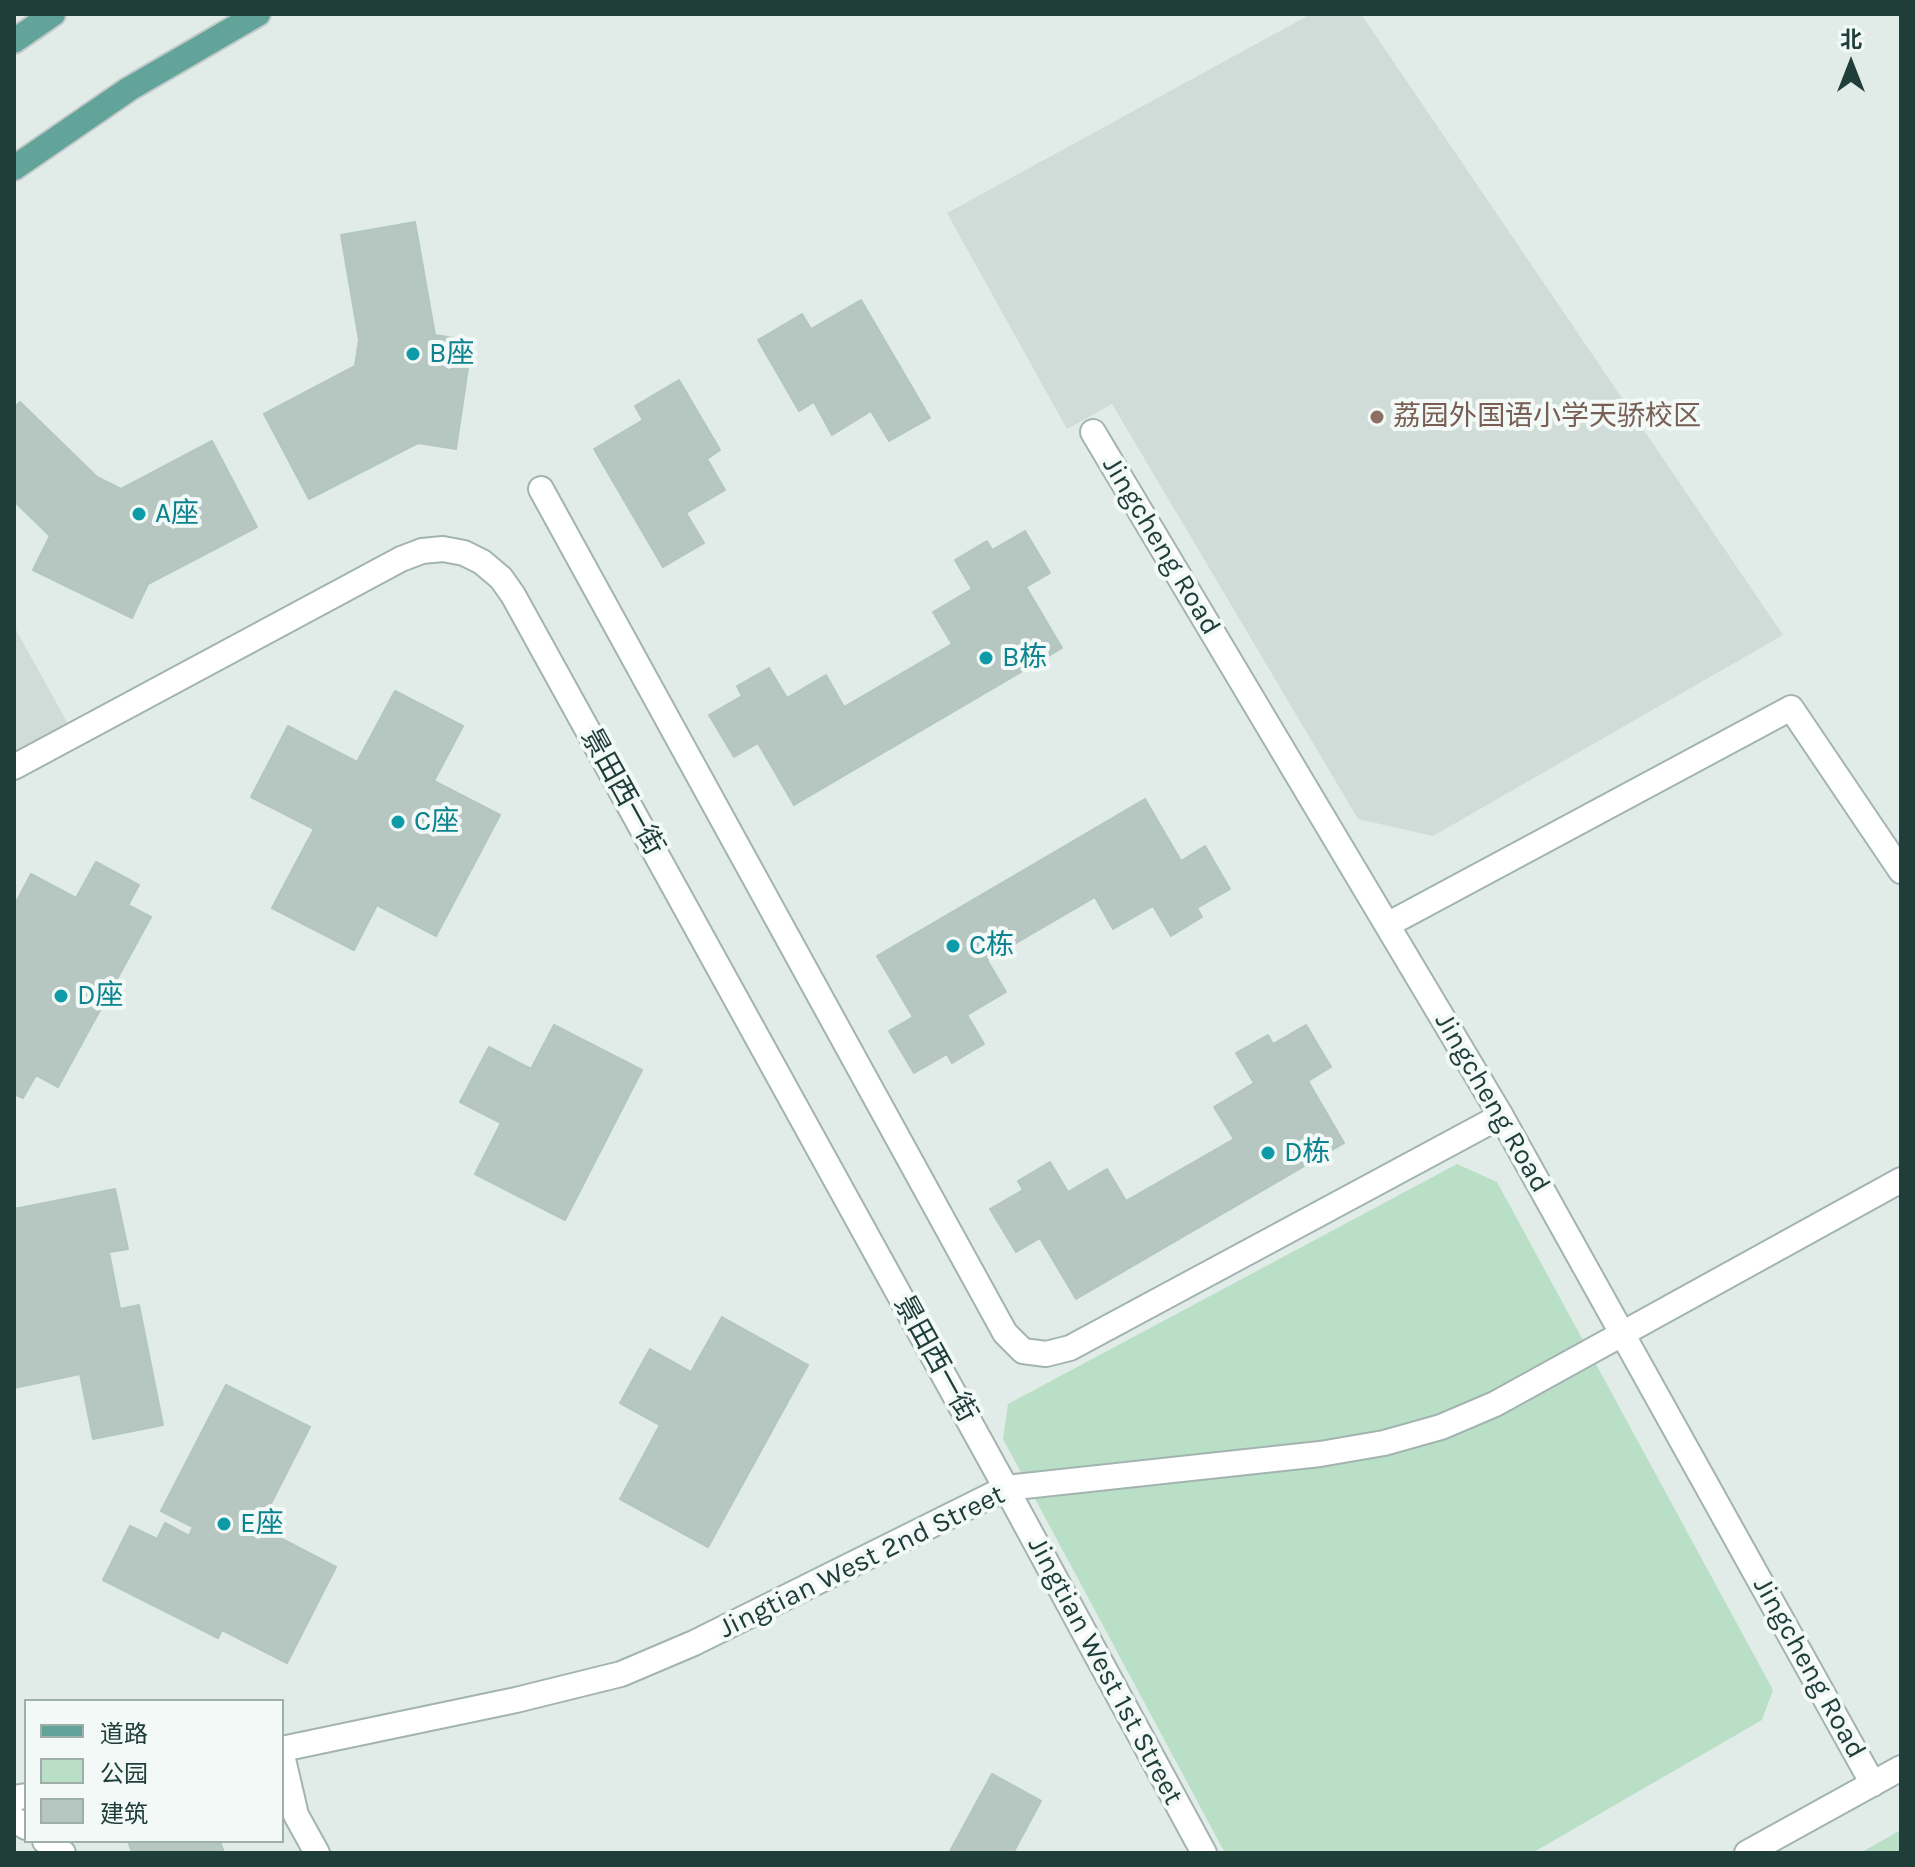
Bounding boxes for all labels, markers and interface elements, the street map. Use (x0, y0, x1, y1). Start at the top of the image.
north arrow (1811, 24, 1891, 104)
text: 北 (1840, 27, 1862, 53)
place label: B座 (429, 337, 474, 371)
marker: B座 (404, 345, 422, 363)
place label: 荔园外国语小学天骄校区 (1393, 400, 1701, 434)
marker: 荔园外国语小学天骄校区 (1368, 408, 1386, 426)
street label: Jingcheng Road (1095, 451, 1227, 641)
place label: A座 (155, 497, 199, 531)
marker: A座 (130, 505, 148, 523)
place label: B栋 (1002, 641, 1047, 675)
marker: B栋 (977, 649, 995, 667)
street label: 景田西一街 (573, 723, 671, 861)
place label: C座 (414, 805, 459, 839)
marker: C座 (389, 813, 407, 831)
place label: C栋 (969, 929, 1014, 963)
marker: C栋 (944, 937, 962, 955)
place label: D座 (77, 979, 123, 1013)
marker: D座 (52, 987, 70, 1005)
street label: Jingcheng Road (1427, 1007, 1557, 1199)
place label: D栋 (1284, 1136, 1330, 1170)
marker: D栋 (1259, 1144, 1277, 1162)
street label: 景田西一街 (886, 1290, 984, 1428)
street label: Jingtian West 2nd Street (714, 1478, 1010, 1646)
place label: E座 (240, 1507, 284, 1541)
marker: E座 (215, 1515, 233, 1533)
street label: Jingtian West 1st Street (1020, 1531, 1190, 1811)
street label: Jingcheng Road (1745, 1572, 1873, 1764)
legend (24, 1699, 284, 1843)
text: 道路 (100, 1720, 148, 1748)
text: 公园 (100, 1760, 148, 1788)
text: 建筑 (100, 1800, 148, 1828)

